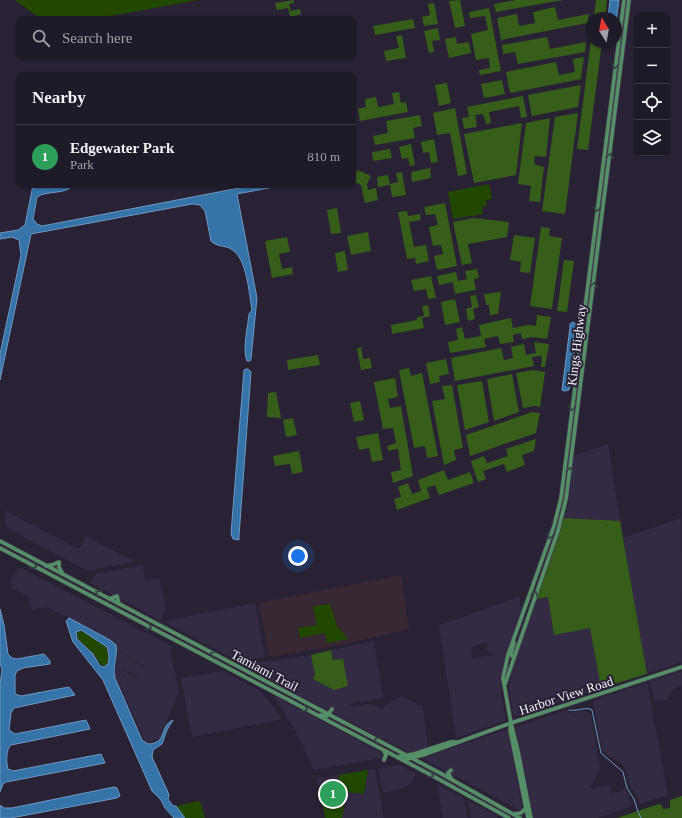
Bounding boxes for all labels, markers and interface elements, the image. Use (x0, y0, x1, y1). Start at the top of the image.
north arrow (586, 12, 622, 48)
map controls (634, 12, 670, 156)
button: + (634, 12, 670, 48)
search box (16, 16, 356, 60)
icon: search (30, 27, 52, 49)
text: Search here (62, 30, 132, 46)
button: − (634, 48, 670, 84)
one-way arrow (611, 63, 620, 70)
button: locate (634, 84, 670, 120)
text: Nearby (32, 88, 86, 107)
button: layers (634, 120, 670, 156)
text: Edgewater Park (70, 140, 174, 156)
text: 1 (42, 149, 48, 164)
text: 810 m (307, 149, 340, 164)
one-way arrow (605, 153, 614, 159)
text: Park (70, 157, 94, 172)
one-way arrow (593, 206, 602, 212)
one-way arrow (589, 282, 598, 288)
street label: Kings Highway (564, 303, 589, 387)
one-way arrow (568, 405, 577, 411)
one-way arrow (566, 466, 575, 473)
one-way arrow (547, 532, 555, 539)
your location (288, 546, 308, 566)
one-way arrow (30, 561, 38, 569)
one-way arrow (95, 590, 102, 598)
one-way arrow (531, 591, 539, 598)
one-way arrow (145, 622, 153, 629)
street label: Tamiami Trail (229, 646, 301, 695)
one-way arrow (210, 651, 217, 658)
street label: Harbor View Road (517, 673, 615, 718)
one-way arrow (301, 704, 308, 712)
one-way arrow (374, 738, 382, 745)
one-way arrow (427, 770, 434, 778)
pin: 1 (320, 779, 346, 809)

